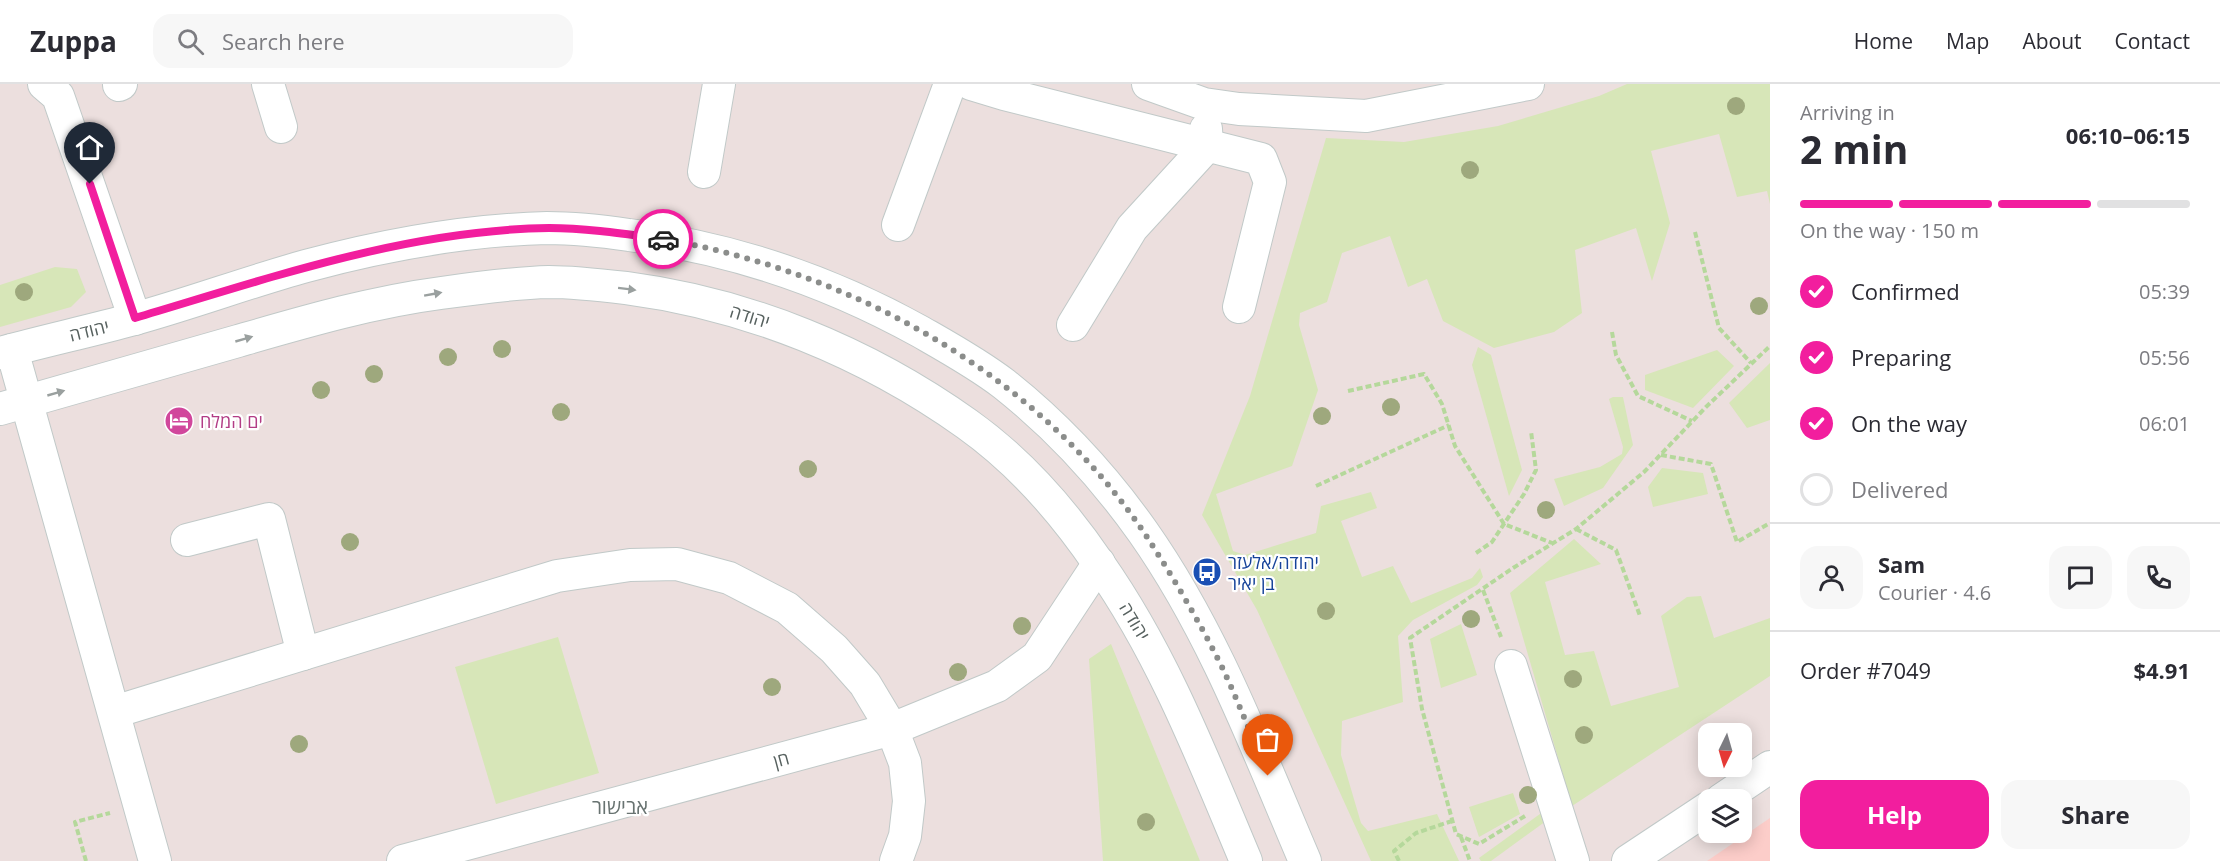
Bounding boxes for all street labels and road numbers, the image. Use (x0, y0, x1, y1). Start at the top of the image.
street label: יהודה (727, 299, 773, 333)
street label: יהודה (66, 313, 112, 347)
street label: יהודה (1114, 597, 1156, 645)
street label: חן (770, 745, 792, 773)

